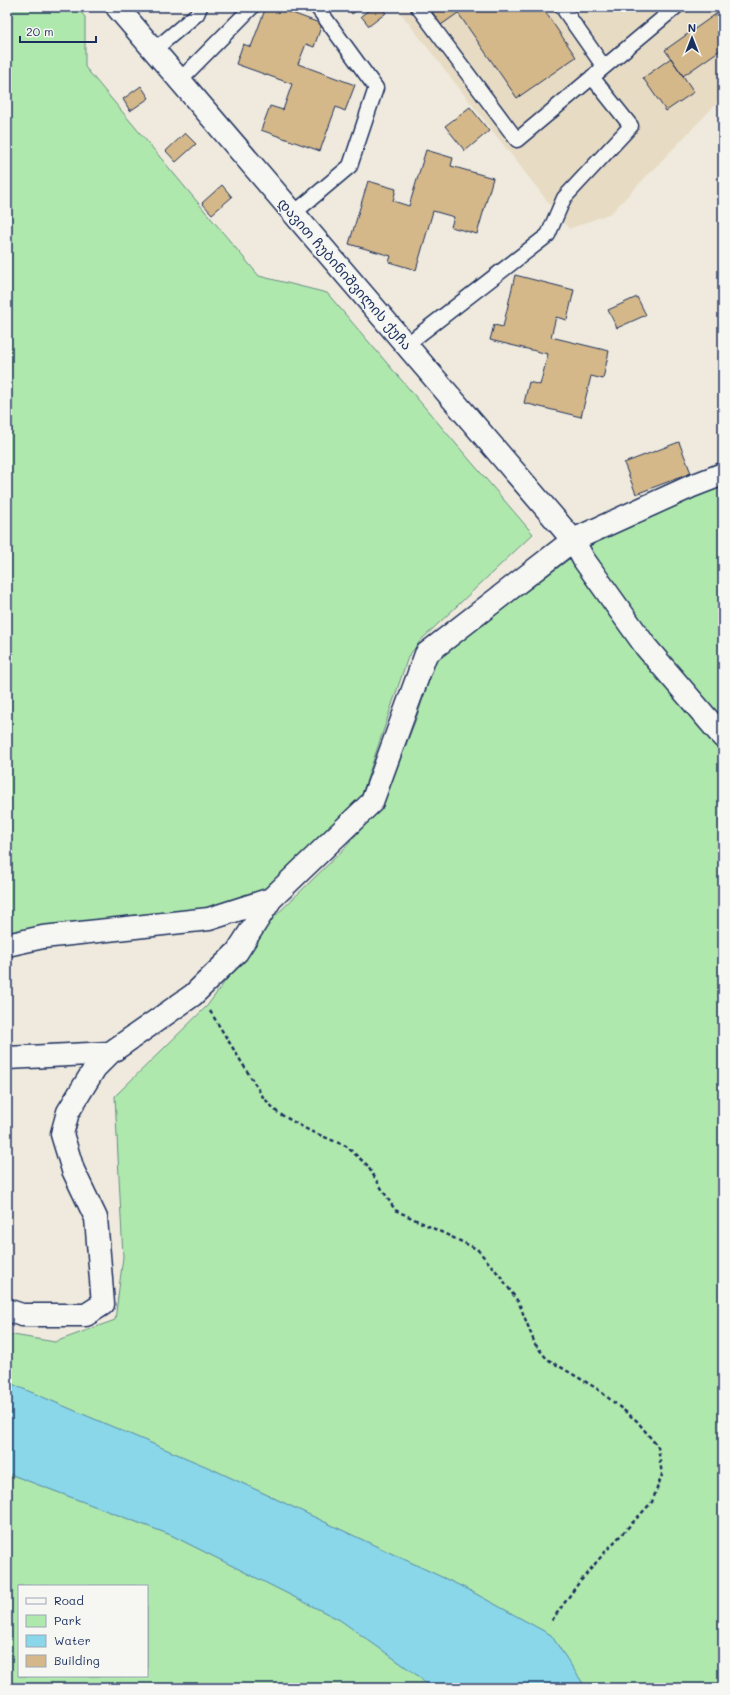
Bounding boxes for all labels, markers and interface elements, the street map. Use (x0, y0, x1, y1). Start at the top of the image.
scale bar (20, 18, 96, 44)
north arrow (672, 18, 712, 58)
text: N (688, 20, 696, 35)
text: 20 m (26, 23, 54, 39)
street label: დავით ჩუბინიშვილის ქუჩა (274, 194, 417, 354)
legend (18, 1585, 148, 1677)
text: Road (54, 1592, 84, 1608)
text: Park (54, 1612, 81, 1628)
text: Water (54, 1632, 91, 1648)
text: Building (54, 1652, 100, 1668)

